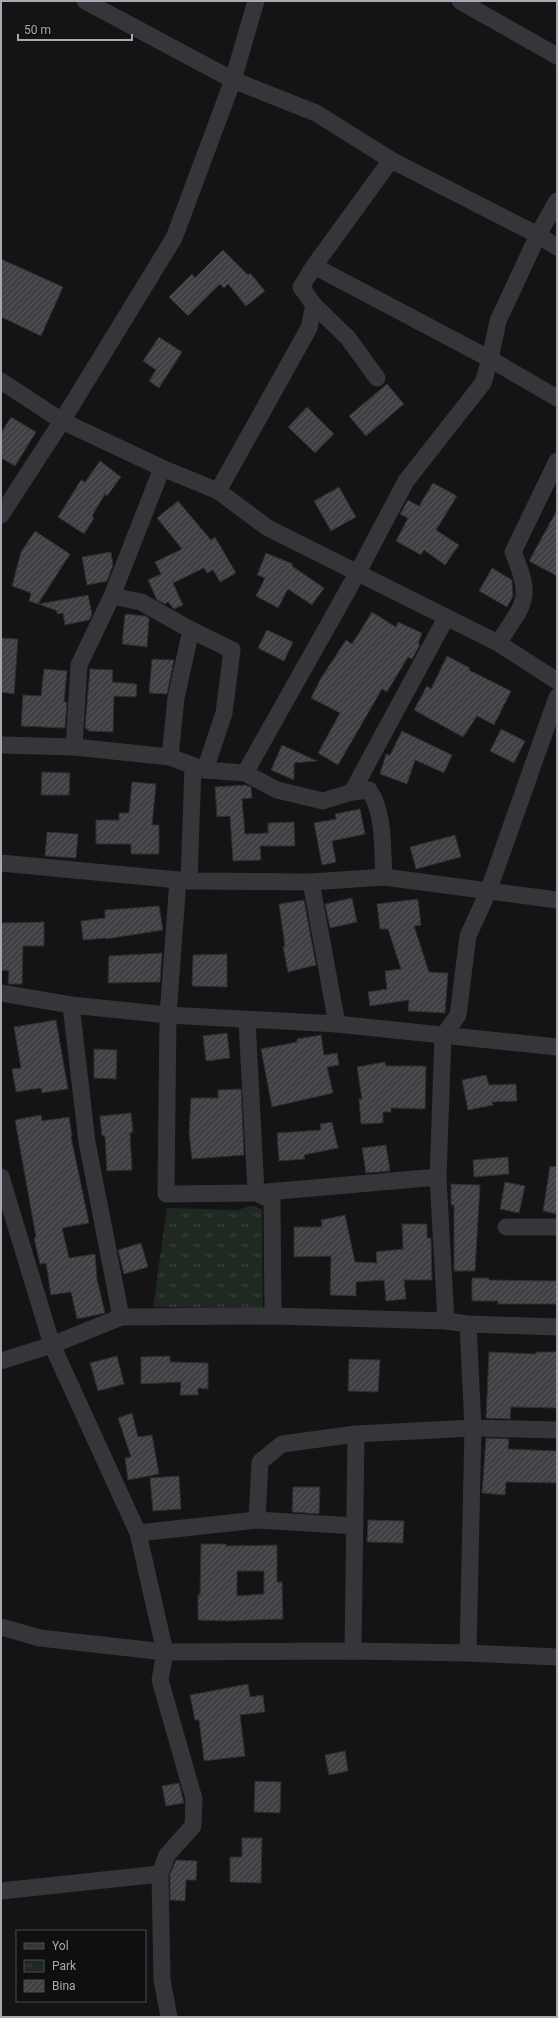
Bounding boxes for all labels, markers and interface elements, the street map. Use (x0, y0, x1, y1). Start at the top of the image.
scale bar (18, 16, 132, 42)
text: 50 m (24, 23, 51, 37)
legend (16, 1930, 146, 2002)
text: Yol (52, 1939, 69, 1953)
text: Park (52, 1959, 77, 1973)
text: Bina (52, 1979, 76, 1993)

